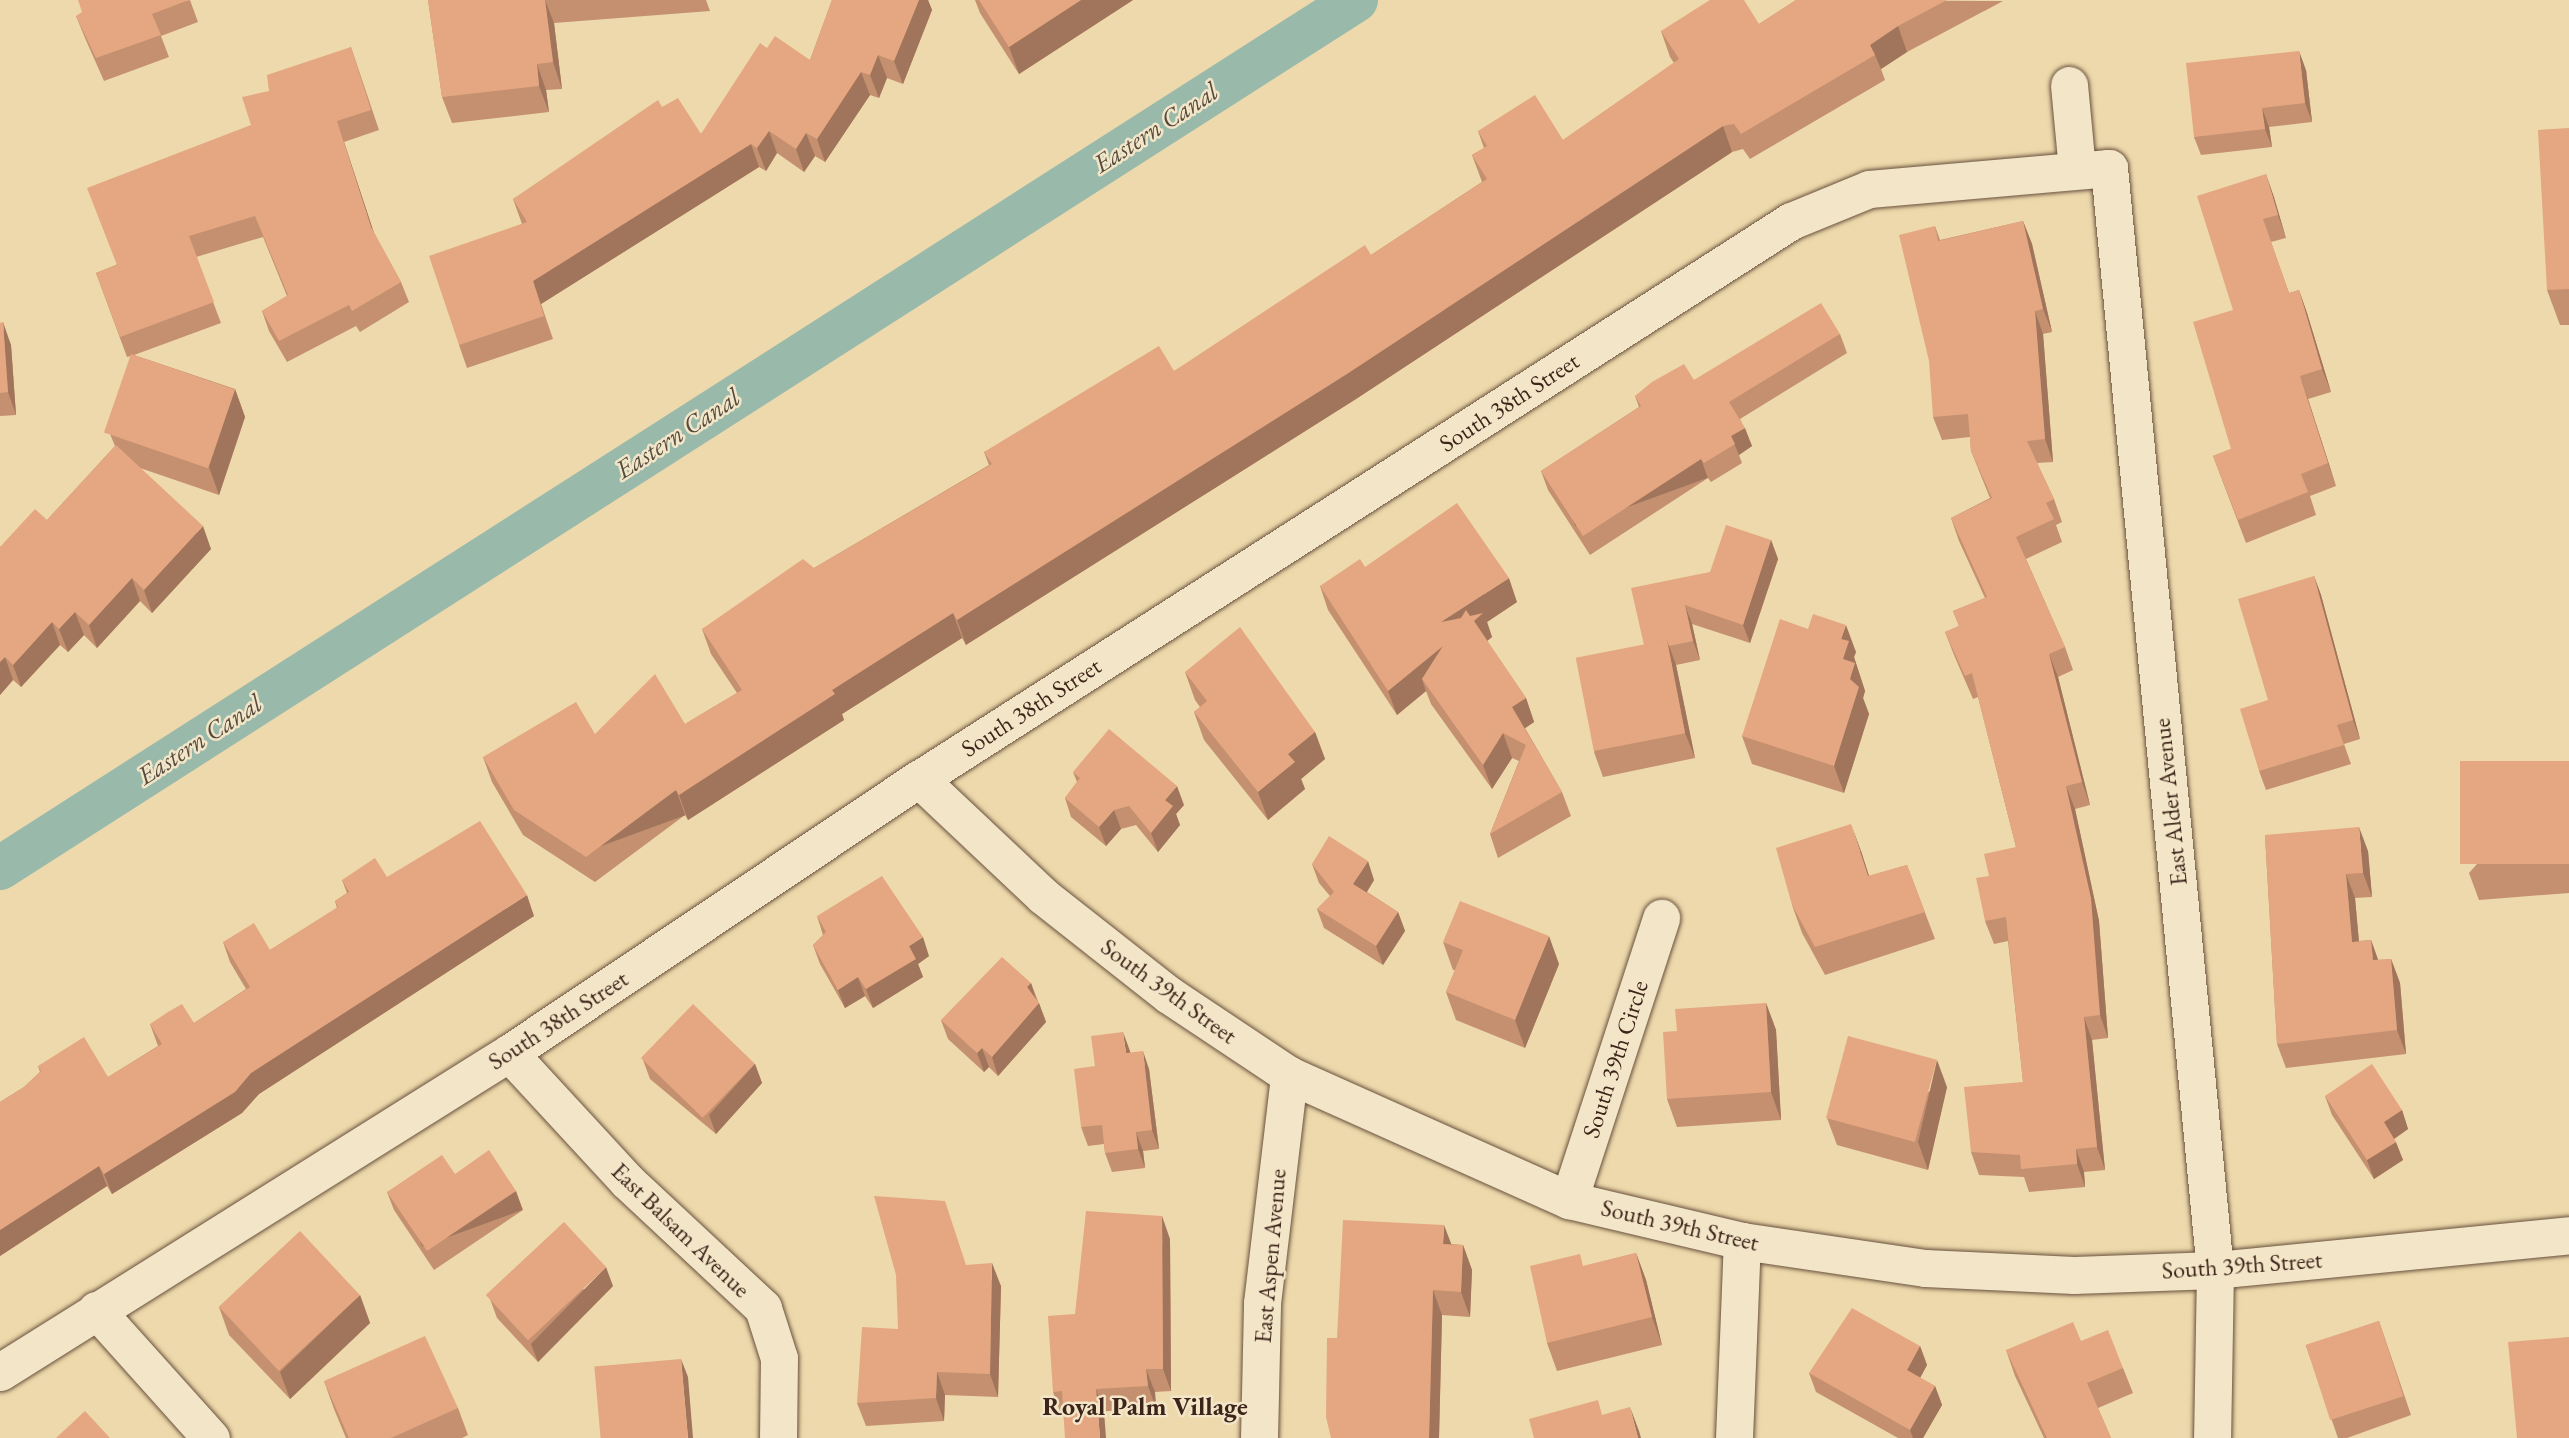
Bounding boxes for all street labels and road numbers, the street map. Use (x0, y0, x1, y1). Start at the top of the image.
street label: South 38th Street (1434, 346, 1584, 458)
street label: South 38th Street (956, 651, 1106, 763)
street label: East Alder Avenue (2147, 717, 2193, 887)
street label: South 39th Street (1095, 932, 1243, 1050)
street label: South 38th Street (483, 964, 633, 1076)
street label: South 39th Circle (1576, 977, 1654, 1141)
street label: East Balsam Avenue (606, 1157, 756, 1303)
street label: East Aspen Avenue (1248, 1168, 1292, 1344)
street label: South 39th Street (1598, 1193, 1762, 1257)
street label: South 39th Street (2161, 1245, 2323, 1285)

